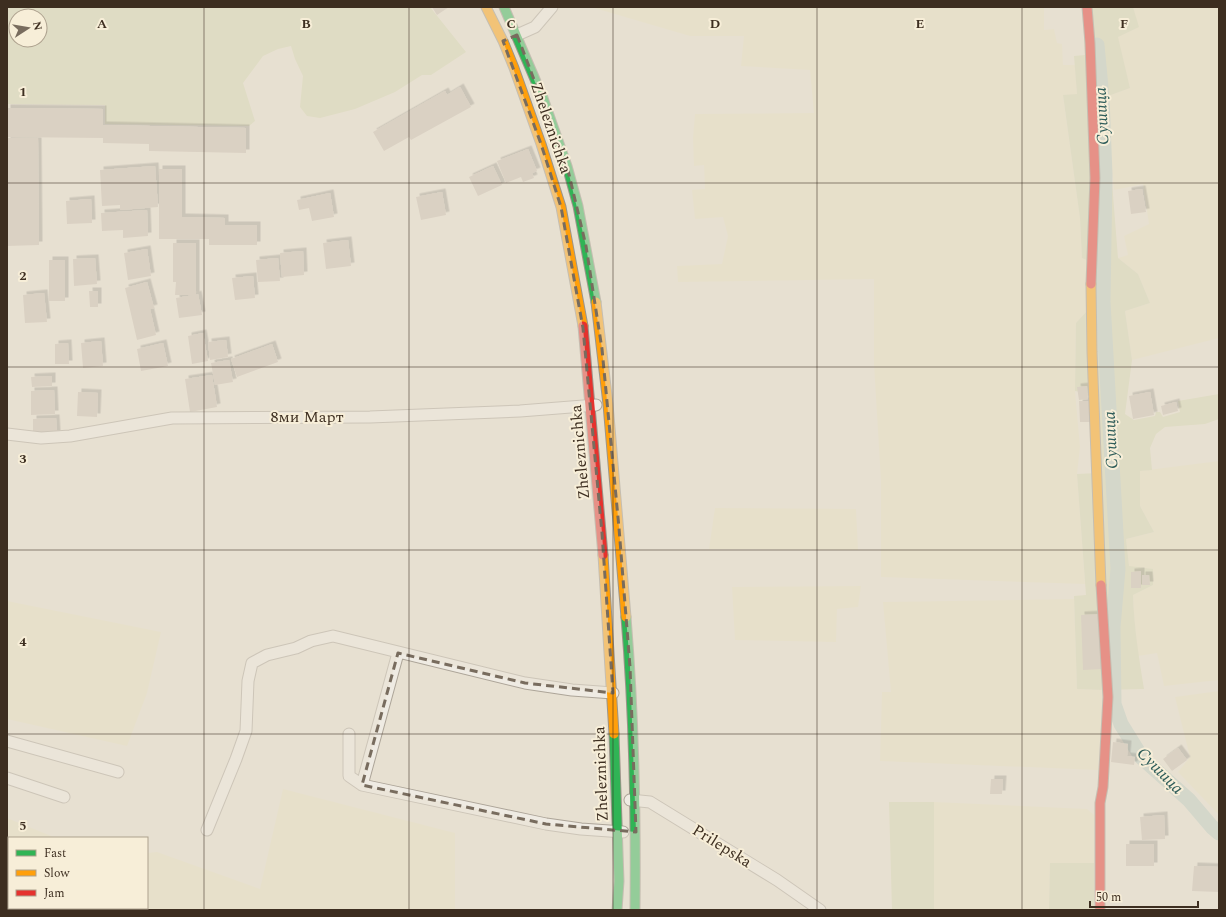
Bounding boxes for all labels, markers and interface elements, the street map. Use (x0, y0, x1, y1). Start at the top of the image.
north arrow (8, 8, 48, 48)
text: A (97, 14, 107, 34)
text: B (301, 14, 311, 34)
text: C (506, 14, 516, 34)
text: D (710, 14, 720, 34)
text: E (916, 14, 925, 34)
text: F (1120, 14, 1128, 34)
text: N (28, 20, 47, 32)
street label: Zheleznichka (524, 79, 578, 177)
text: 1 (19, 82, 27, 102)
water label: Сушица (1087, 86, 1116, 146)
text: 2 (19, 266, 27, 286)
street label: Zheleznichka (564, 403, 596, 501)
street label: 8ми Март (270, 405, 344, 429)
water label: Сушица (1096, 410, 1125, 470)
text: 3 (19, 449, 27, 469)
text: 4 (19, 632, 27, 652)
street label: Zheleznichka (587, 726, 615, 822)
water label: Сушица (1130, 741, 1190, 801)
text: 5 (19, 816, 27, 836)
street label: Prilepska (688, 818, 757, 874)
legend (8, 837, 148, 909)
text: Fast (44, 844, 66, 863)
text: Slow (44, 864, 70, 883)
scale bar (1090, 883, 1198, 909)
text: Jam (44, 884, 65, 903)
text: 50 m (1096, 888, 1121, 907)

